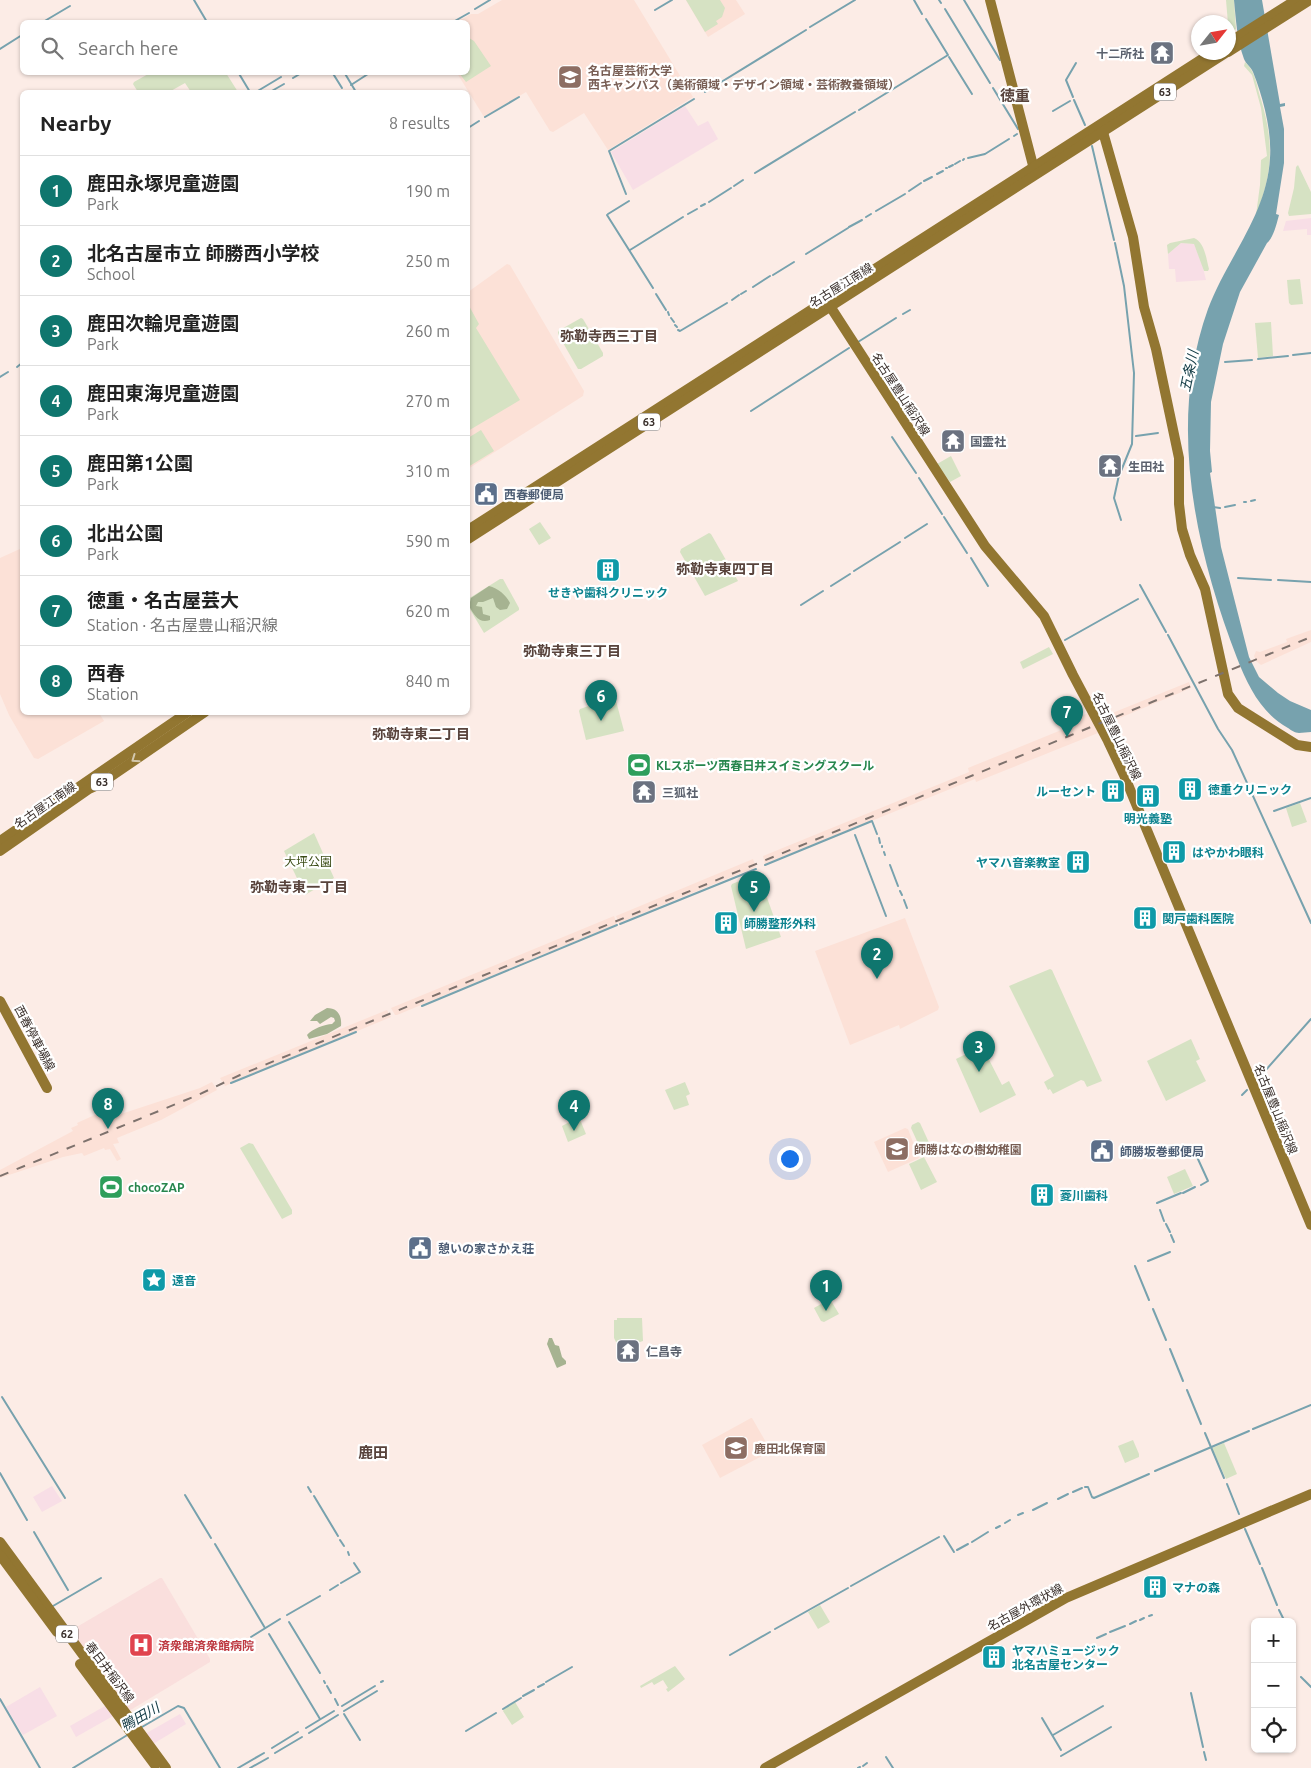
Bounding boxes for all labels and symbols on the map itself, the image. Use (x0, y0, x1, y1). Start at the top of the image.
north arrow (1191, 15, 1236, 60)
temple icon: 十二所社 (1149, 40, 1175, 66)
place label: 十二所社 (1096, 47, 1144, 60)
school or university icon: 名古屋芸術大学 西キャンパス（美術領域・デザイン領域・芸術教養領域） (557, 64, 583, 90)
place label: 名古屋芸術大学 西キャンパス（美術領域・デザイン領域・芸術教養領域） (588, 64, 900, 91)
road number: 63 (1154, 84, 1176, 100)
district label: 徳重 (1000, 87, 1030, 104)
street label: 名古屋江南線 (807, 260, 875, 310)
district label: 弥勒寺西三丁目 (560, 328, 658, 344)
water label: 五条川 (1177, 347, 1202, 393)
street label: 名古屋豊山稲沢線 (869, 350, 933, 438)
road number: 63 (638, 414, 660, 431)
temple icon: 国霊社 (940, 428, 966, 454)
place label: 国霊社 (970, 435, 1006, 448)
temple icon: 生田社 (1097, 453, 1123, 479)
place label: 生田社 (1128, 460, 1164, 473)
public building icon: 西春郵便局 (473, 481, 499, 507)
place label: 西春郵便局 (504, 488, 564, 501)
building icon: せきや歯科クリニック (595, 557, 621, 583)
district label: 弥勒寺東四丁目 (676, 561, 774, 577)
place label: せきや歯科クリニック (548, 586, 668, 599)
district label: 弥勒寺東三丁目 (523, 643, 621, 659)
pin: 6 (585, 680, 617, 721)
street label: 名古屋豊山稲沢線 (1090, 690, 1144, 782)
pin: 7 (1051, 696, 1083, 737)
district label: 弥勒寺東二丁目 (372, 726, 470, 742)
sports icon: KLスポーツ西春日井スイミングスクール (626, 752, 652, 778)
one-way arrow (132, 753, 141, 762)
place label: KLスポーツ西春日井スイミングスクール (656, 759, 874, 772)
road number: 63 (91, 774, 113, 790)
building icon: 徳重クリニック (1177, 776, 1203, 802)
building icon: ルーセント (1100, 778, 1126, 804)
street label: 名古屋江南線 (12, 779, 78, 831)
temple icon: 三狐社 (631, 779, 657, 805)
building icon: 明光義塾 (1135, 783, 1161, 809)
place label: 徳重クリニック (1208, 783, 1292, 796)
place label: ルーセント (1036, 785, 1096, 798)
place label: 三狐社 (662, 786, 698, 799)
place label: 明光義塾 (1124, 812, 1172, 825)
building icon: はやかわ眼科 (1161, 839, 1187, 865)
place label: はやかわ眼科 (1192, 846, 1264, 859)
building icon: ヤマハ音楽教室 (1065, 849, 1091, 875)
park label: 大坪公園 (284, 855, 332, 868)
place label: ヤマハ音楽教室 (976, 856, 1060, 869)
pin: 5 (738, 871, 770, 912)
district label: 弥勒寺東一丁目 (250, 879, 348, 895)
building icon: 関戸歯科医院 (1132, 905, 1158, 931)
building icon: 師勝整形外科 (713, 910, 739, 936)
place label: 関戸歯科医院 (1162, 912, 1234, 925)
place label: 師勝整形外科 (744, 917, 816, 930)
pin: 2 (861, 938, 893, 979)
street label: 西春停車場線 (12, 1003, 58, 1073)
pin: 3 (963, 1031, 995, 1072)
street label: 名古屋豊山稲沢線 (1252, 1062, 1300, 1156)
pin: 8 (92, 1088, 124, 1129)
pin: 4 (558, 1090, 590, 1131)
school or university icon: 師勝はなの樹幼稚園 (884, 1136, 910, 1162)
public building icon: 師勝坂巻郵便局 (1089, 1138, 1115, 1164)
place label: 師勝はなの樹幼稚園 (914, 1143, 1022, 1156)
place label: 師勝坂巻郵便局 (1120, 1145, 1204, 1158)
your location (777, 1146, 803, 1172)
sports icon: chocoZAP (98, 1174, 124, 1200)
place label: chocoZAP (128, 1181, 185, 1194)
building icon: 菱川歯科 (1029, 1182, 1055, 1208)
place label: 菱川歯科 (1060, 1189, 1108, 1202)
public building icon: 憩いの家さかえ荘 (407, 1235, 433, 1261)
place label: 憩いの家さかえ荘 (438, 1242, 534, 1255)
place icon: 遠音 (141, 1267, 167, 1293)
pin: 1 (810, 1270, 842, 1311)
place label: 遠音 (172, 1274, 196, 1287)
temple icon: 仁昌寺 (615, 1338, 641, 1364)
place label: 仁昌寺 (646, 1345, 682, 1358)
school or university icon: 鹿田北保育園 (723, 1435, 749, 1461)
place label: 鹿田北保育園 (754, 1442, 826, 1455)
district label: 鹿田 (358, 1444, 388, 1461)
building icon: マナの森 (1142, 1574, 1168, 1600)
street label: 名古屋外環状線 (985, 1581, 1065, 1633)
place label: マナの森 (1172, 1581, 1220, 1594)
road number: 62 (56, 1626, 78, 1642)
hospital icon: 済衆館済衆館病院 (128, 1632, 154, 1658)
street label: 春日井稲沢線 (83, 1639, 137, 1705)
place label: 済衆館済衆館病院 (158, 1639, 254, 1652)
building icon: ヤマハミュージック 北名古屋センター (981, 1644, 1007, 1670)
place label: ヤマハミュージック 北名古屋センター (1012, 1644, 1120, 1671)
water label: 鴨田川 (118, 1699, 164, 1734)

